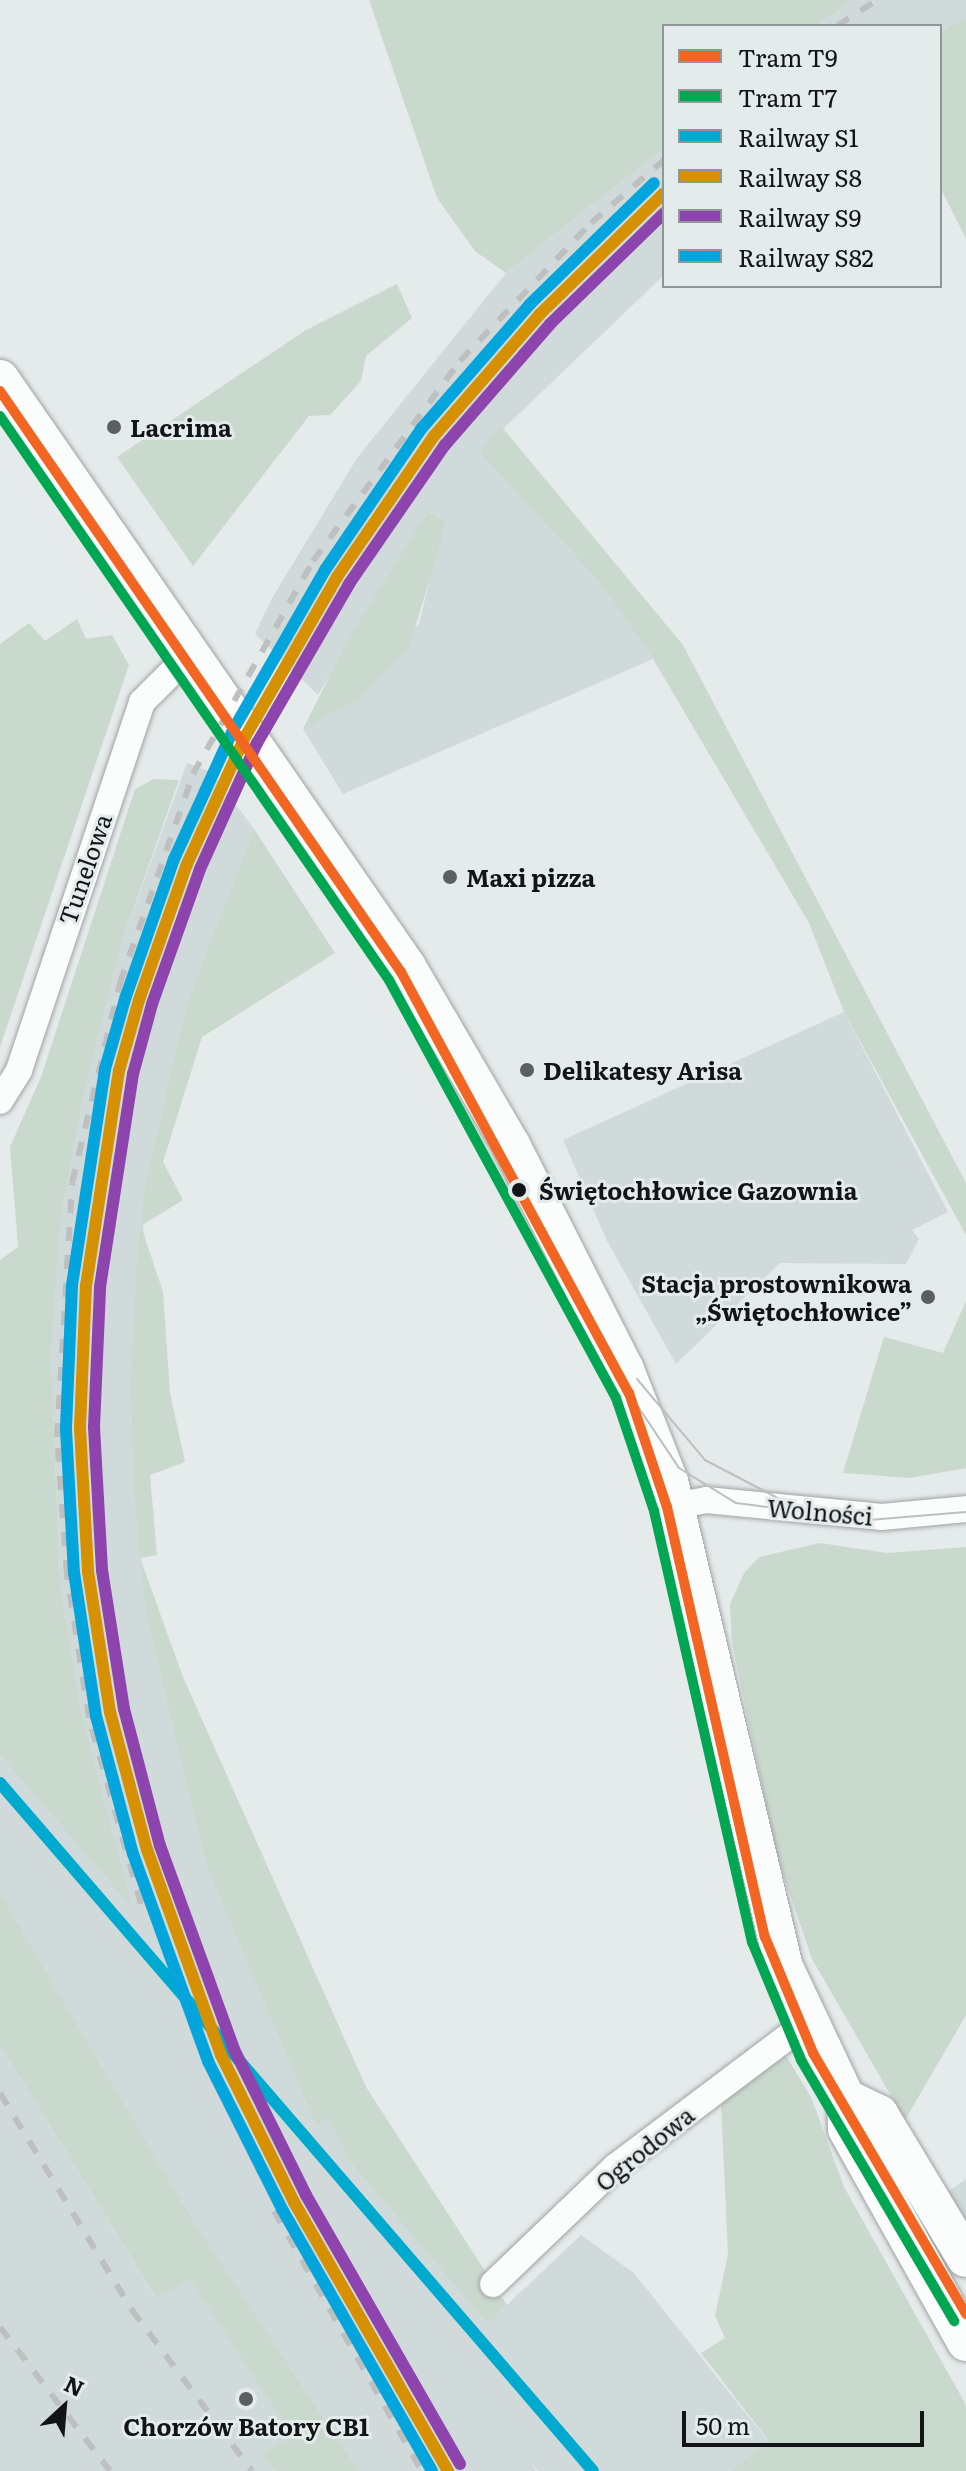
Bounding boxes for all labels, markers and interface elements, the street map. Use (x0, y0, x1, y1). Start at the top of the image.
legend (662, 24, 942, 288)
text: Tram T9 (738, 39, 838, 74)
text: Tram T7 (738, 79, 837, 114)
text: Railway S1 (738, 119, 858, 154)
text: Railway S8 (738, 159, 862, 194)
text: Railway S9 (738, 199, 861, 234)
text: Railway S82 (738, 239, 874, 274)
place label: Lacrima (130, 413, 232, 441)
marker: Lacrima (105, 418, 123, 436)
street label: Tunelowa (52, 810, 116, 928)
place label: Maxi pizza (466, 863, 595, 891)
marker: Maxi pizza (441, 868, 459, 886)
place label: Delikatesy Arisa (543, 1056, 742, 1084)
marker: Delikatesy Arisa (518, 1061, 536, 1079)
place label: Świętochłowice Gazownia (539, 1176, 858, 1204)
marker: Świętochłowice Gazownia (506, 1177, 532, 1203)
place label: Stacja prostownikowa „Świętochłowice” (641, 1269, 912, 1325)
marker: Stacja prostownikowa „Świętochłowice” (919, 1288, 937, 1306)
street label: Wolności (766, 1492, 874, 1530)
street label: Ogrodowa (589, 2100, 699, 2196)
text: N (59, 2366, 90, 2404)
north arrow (24, 2367, 104, 2447)
marker: Chorzów Batory CB1 (237, 2390, 255, 2408)
scale bar (686, 2395, 928, 2445)
text: 50 m (696, 2407, 750, 2442)
place label: Chorzów Batory CB1 (123, 2412, 369, 2440)

